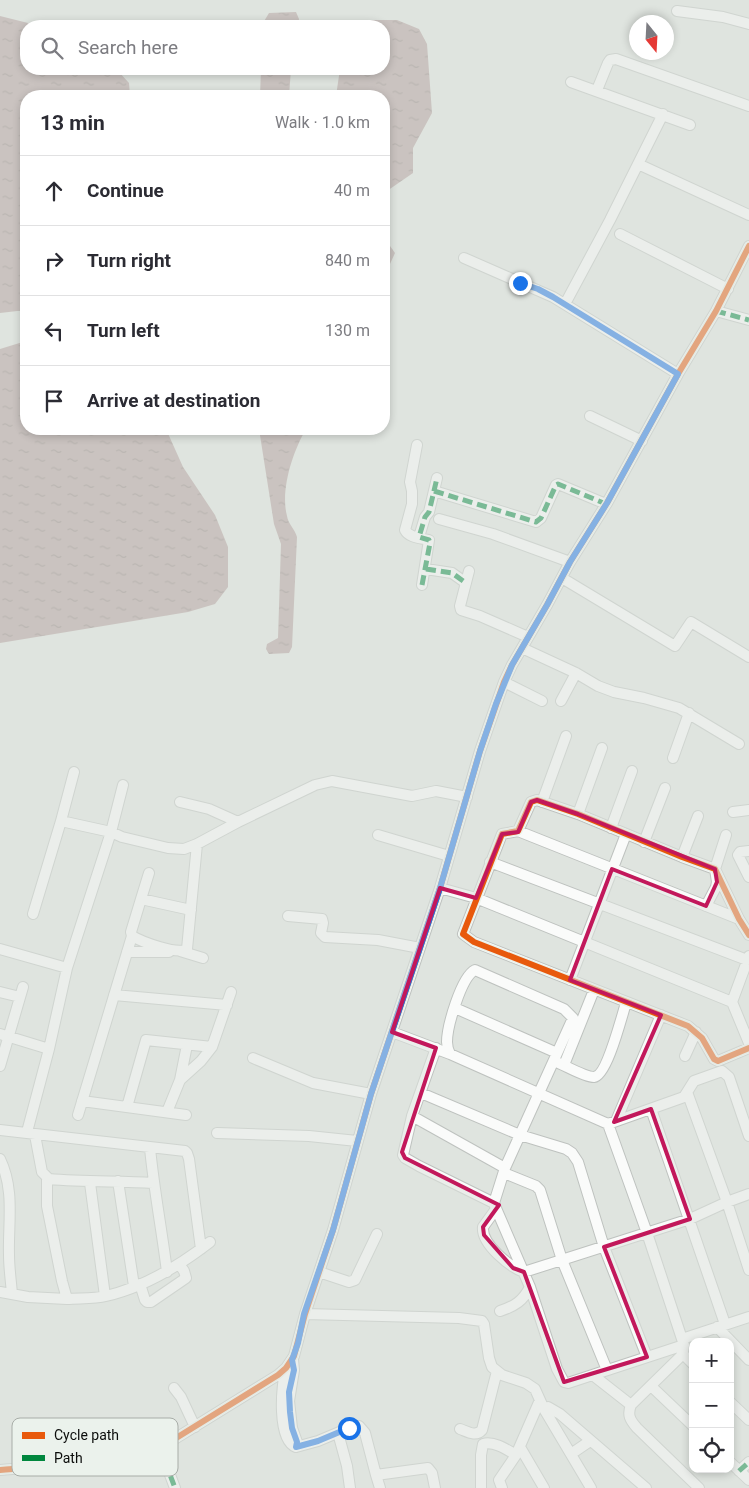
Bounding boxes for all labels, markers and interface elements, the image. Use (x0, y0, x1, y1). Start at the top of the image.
north arrow (629, 15, 674, 60)
search box (20, 20, 390, 75)
icon: search (38, 34, 66, 62)
text: Search here (78, 36, 178, 59)
text: 13 min (40, 111, 105, 135)
text: Walk · 1.0 km (275, 113, 370, 132)
icon: ahead (40, 177, 68, 205)
text: Continue (87, 179, 164, 202)
text: 40 m (334, 181, 370, 200)
icon: right (40, 247, 68, 275)
text: Turn right (87, 249, 171, 272)
text: 840 m (325, 251, 370, 270)
route end (509, 272, 532, 295)
icon: left (40, 317, 68, 345)
text: Turn left (87, 319, 160, 342)
text: 130 m (325, 321, 370, 340)
icon: arrive (40, 387, 68, 415)
text: Arrive at destination (87, 389, 260, 412)
map controls (689, 1338, 734, 1473)
button: + (689, 1338, 734, 1383)
button: − (689, 1383, 734, 1428)
route start (338, 1417, 361, 1440)
legend (12, 1418, 178, 1476)
text: Cycle path (54, 1427, 119, 1443)
button: locate (689, 1428, 734, 1473)
text: Path (54, 1450, 83, 1466)

